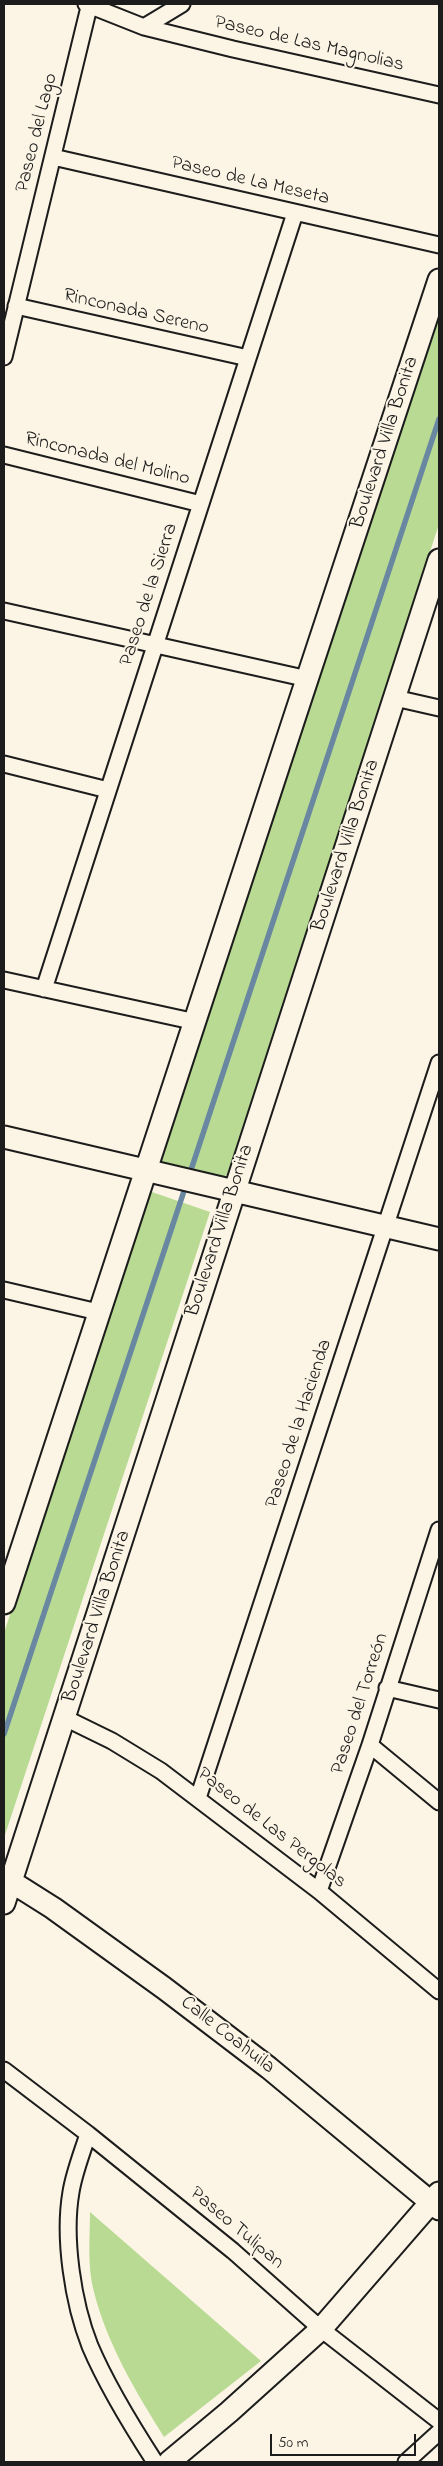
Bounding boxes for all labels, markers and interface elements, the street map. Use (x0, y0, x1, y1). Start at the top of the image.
street label: Paseo de Las Magnolias (212, 12, 406, 78)
street label: Paseo del Lago (12, 71, 64, 195)
street label: Paseo de La Meseta (168, 152, 332, 212)
street label: Rinconada Sereno (61, 285, 211, 341)
street label: Boulevard Villa Bonita (347, 354, 425, 532)
street label: Rinconada del Molino (22, 428, 192, 492)
street label: Paseo de la Sierra (116, 521, 184, 669)
street label: Boulevard Villa Bonita (308, 757, 386, 935)
street label: Boulevard Villa Bonita (182, 1142, 260, 1320)
street label: Paseo de la Hacienda (261, 1337, 339, 1511)
street label: Boulevard Villa Bonita (59, 1528, 137, 1706)
street label: Paseo del Torreón (327, 1630, 395, 1778)
street label: Paseo de Las Pergolas (192, 1763, 350, 1895)
street label: Calle Coahuila (175, 1992, 279, 2080)
street label: Paseo Tulipan (184, 2183, 288, 2275)
scale bar (273, 2424, 419, 2456)
text: 50 m (278, 2432, 308, 2454)

